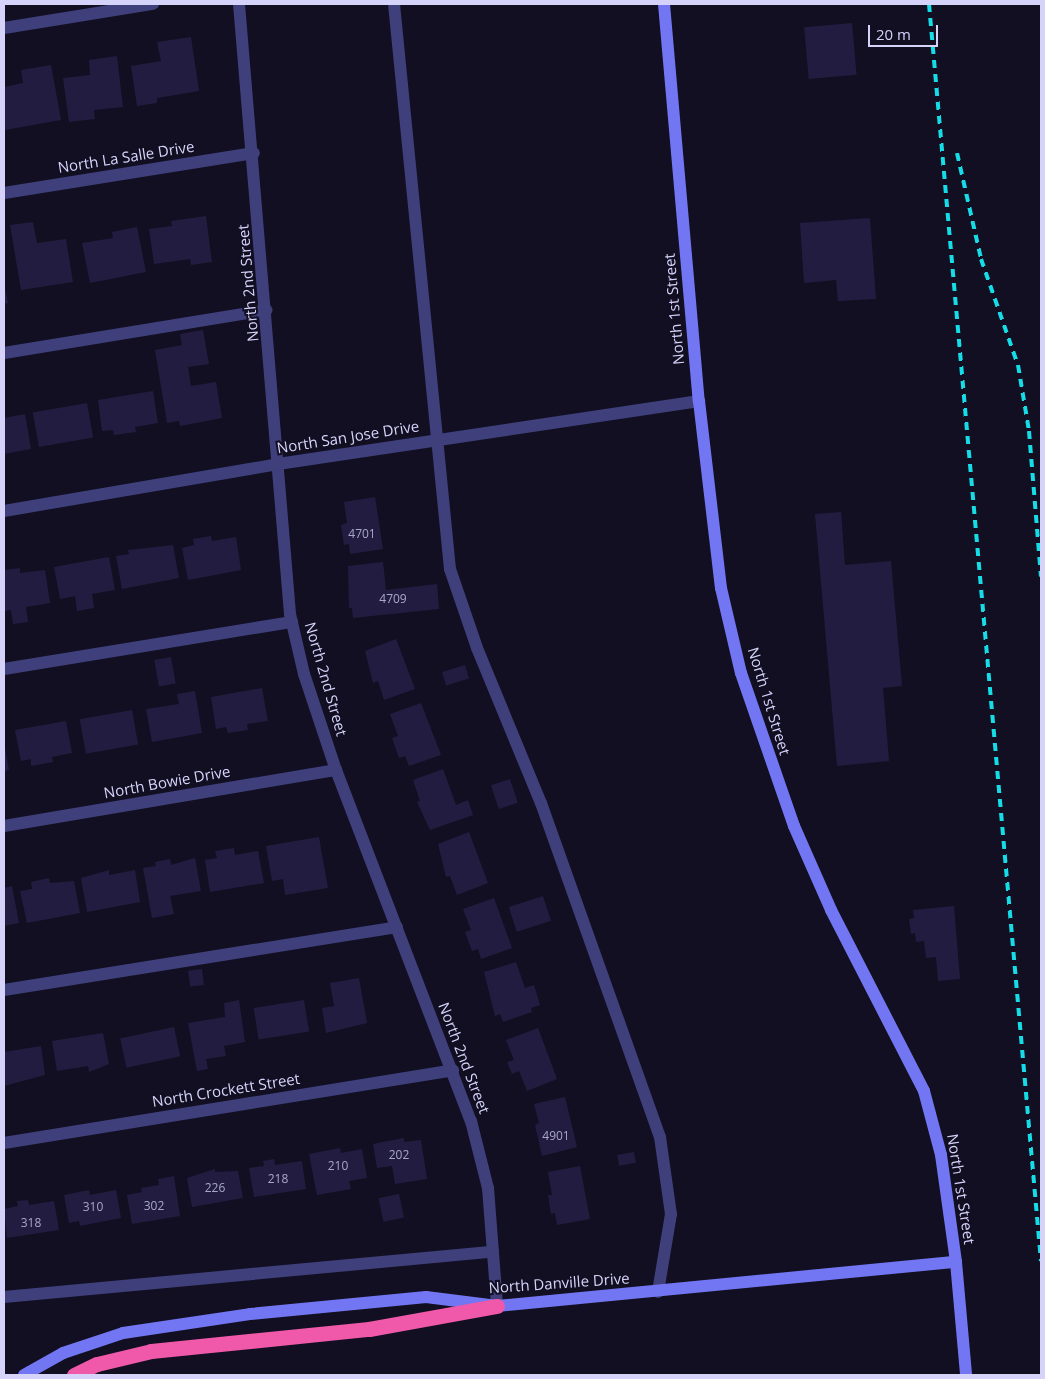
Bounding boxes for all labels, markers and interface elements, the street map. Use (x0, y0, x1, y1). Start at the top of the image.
scale bar (870, 15, 940, 47)
text: 20 m (876, 24, 911, 44)
street label: North La Salle Drive (56, 137, 196, 177)
street label: North 2nd Street (234, 224, 262, 342)
street label: North 1st Street (660, 253, 688, 365)
street label: North San Jose Drive (276, 417, 420, 457)
house number: 4701 (348, 527, 376, 541)
house number: 4709 (379, 592, 407, 606)
street label: North 2nd Street (301, 620, 351, 738)
street label: North 1st Street (744, 645, 794, 757)
street label: North Bowie Drive (102, 762, 232, 802)
street label: North 2nd Street (435, 1000, 493, 1116)
street label: North Crockett Street (151, 1069, 301, 1111)
house number: 4901 (542, 1129, 570, 1143)
street label: North 1st Street (943, 1132, 979, 1246)
house number: 202 (389, 1148, 409, 1162)
house number: 210 (328, 1159, 348, 1173)
house number: 218 (268, 1172, 288, 1186)
house number: 226 (205, 1181, 225, 1195)
house number: 302 (144, 1199, 164, 1213)
house number: 310 (83, 1200, 103, 1214)
house number: 318 (21, 1216, 41, 1230)
street label: North Danville Drive (488, 1269, 630, 1297)

